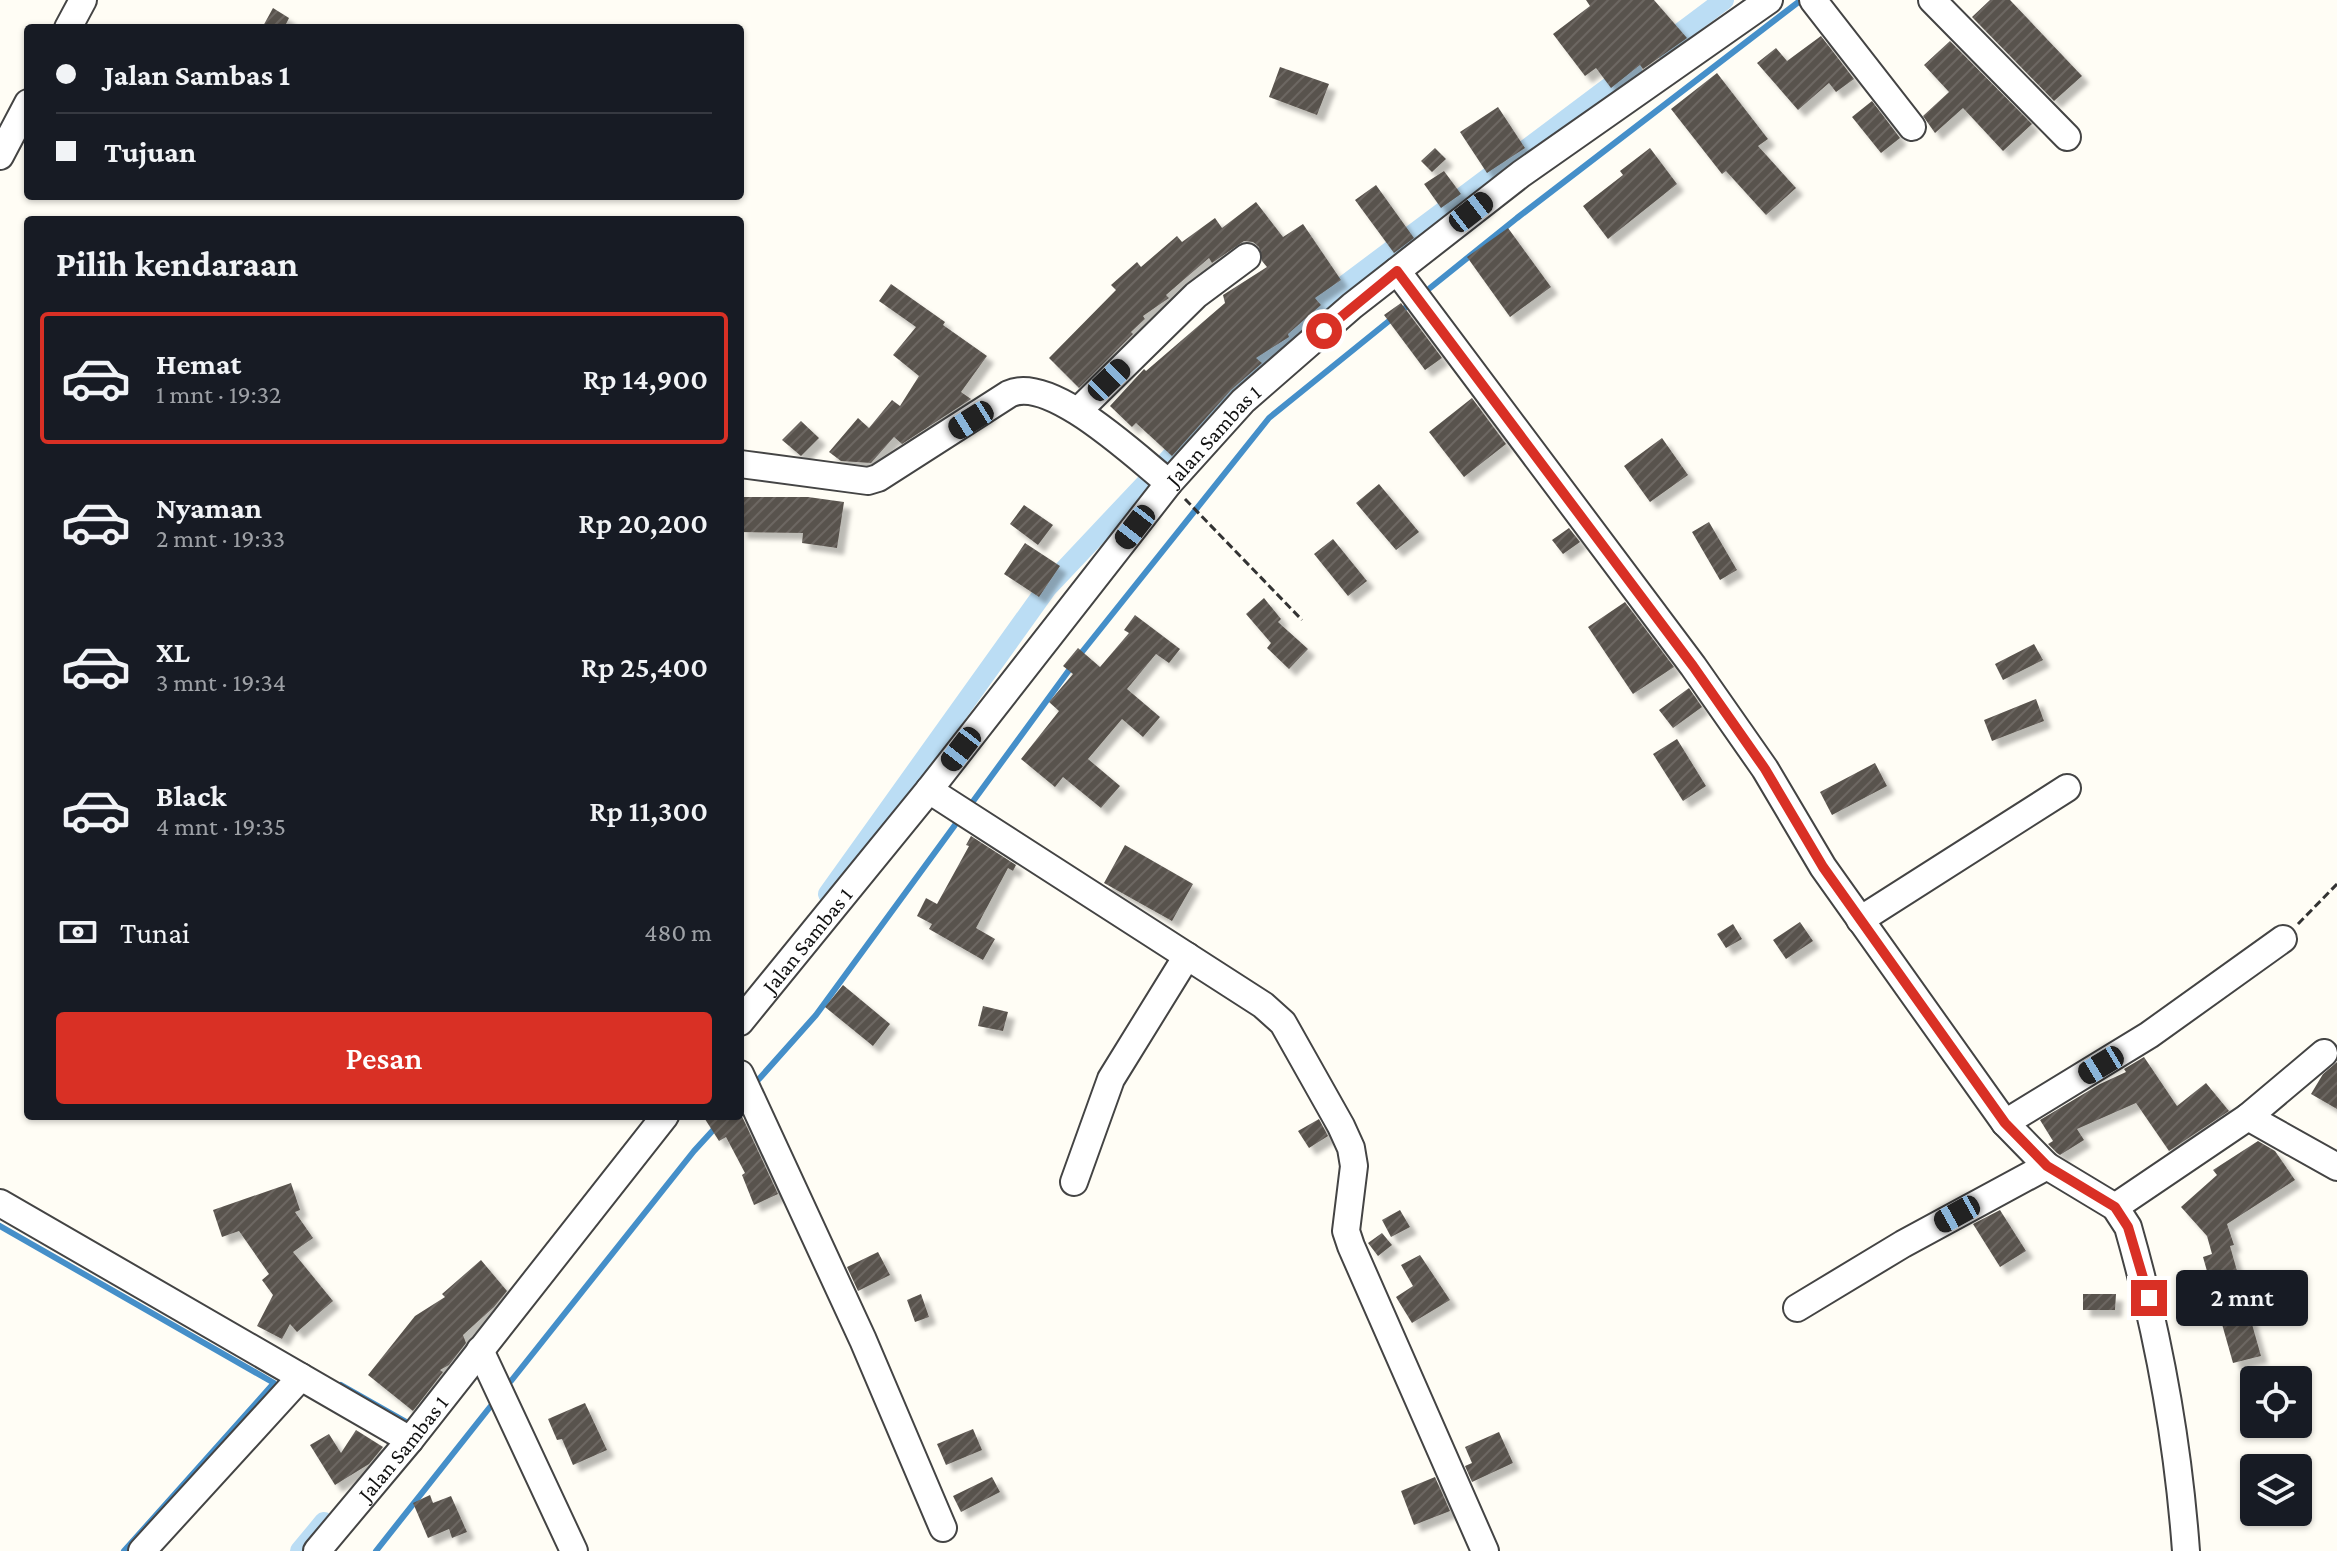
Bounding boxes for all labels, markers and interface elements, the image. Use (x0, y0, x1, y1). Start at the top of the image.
text: Jalan Sambas 1 (104, 58, 290, 91)
text: Tujuan (104, 135, 196, 168)
car (1445, 188, 1497, 236)
text: Pilih kendaraan (56, 244, 298, 284)
route start (1306, 313, 1342, 349)
icon: car (60, 342, 132, 414)
text: Hemat (156, 347, 241, 380)
car (1083, 355, 1135, 405)
text: Rp 14,900 (583, 362, 708, 395)
street label: Jalan Sambas 1 (1159, 379, 1265, 492)
text: 1 mnt · 19:32 (156, 380, 281, 409)
car (944, 397, 998, 443)
icon: car (60, 486, 132, 558)
text: Nyaman (156, 491, 262, 524)
car (1111, 501, 1159, 553)
text: Rp 20,200 (578, 506, 708, 539)
text: 2 mnt · 19:33 (156, 524, 285, 553)
icon: car (60, 630, 132, 702)
text: XL (156, 635, 190, 668)
text: Rp 25,400 (581, 650, 708, 683)
text: 3 mnt · 19:34 (156, 668, 286, 697)
car (937, 723, 985, 775)
icon: car (60, 774, 132, 846)
text: Black (156, 779, 227, 812)
text: Rp 11,300 (589, 794, 708, 827)
text: 4 mnt · 19:35 (156, 812, 286, 841)
street label: Jalan Sambas 1 (755, 882, 857, 999)
icon: cash (56, 910, 100, 954)
text: Tunai (120, 916, 190, 949)
text: 480 m (644, 918, 712, 947)
button: Pesan (56, 1012, 712, 1104)
car (2074, 1042, 2128, 1088)
car (1930, 1192, 1984, 1236)
callout: 2 mnt (2177, 1270, 2309, 1326)
route end (2131, 1280, 2167, 1316)
text: 2 mnt (2210, 1283, 2274, 1312)
map controls (2240, 1366, 2312, 1526)
button: locate (2240, 1366, 2312, 1438)
street label: Jalan Sambas 1 (351, 1390, 453, 1507)
button: layers (2240, 1454, 2312, 1526)

